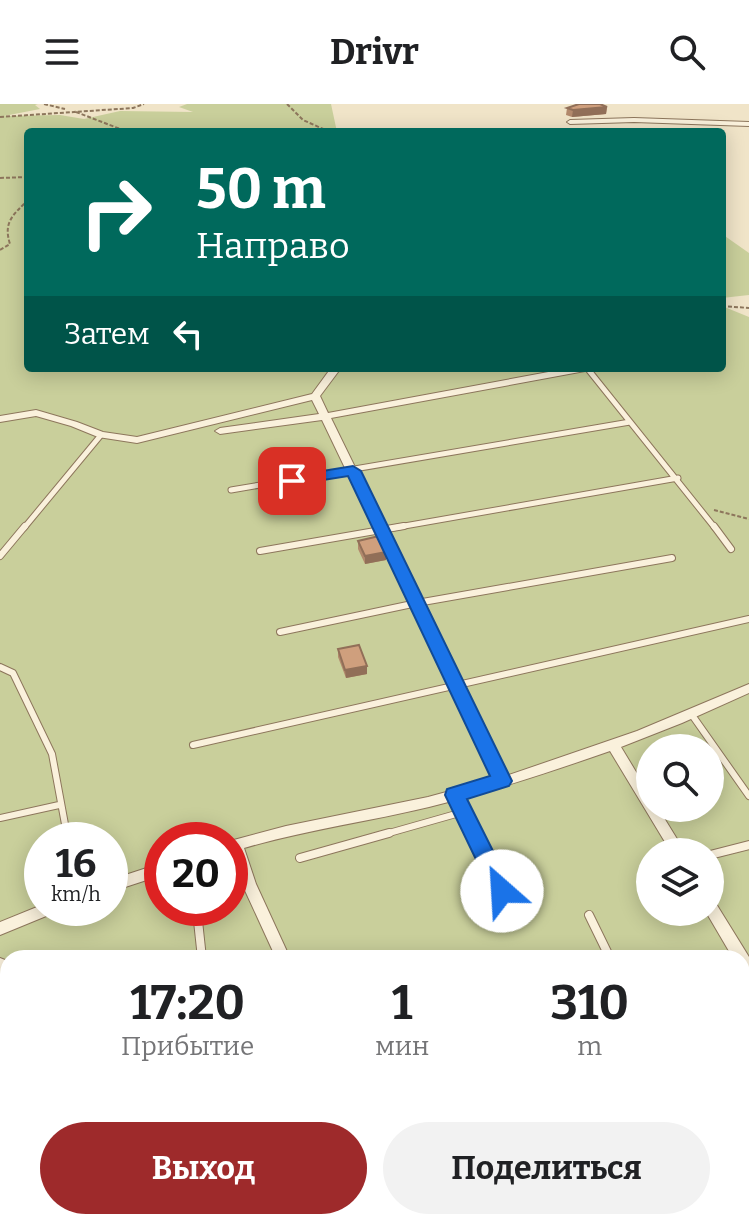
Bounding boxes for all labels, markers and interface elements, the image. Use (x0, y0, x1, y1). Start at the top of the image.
icon: menu (40, 30, 84, 74)
text: Drivr (330, 30, 419, 74)
icon: search (665, 30, 709, 74)
text: 50 m (196, 156, 326, 223)
icon: right (64, 160, 168, 264)
text: Направо (196, 224, 350, 268)
icon: left (166, 312, 210, 356)
text: Затем (64, 316, 150, 352)
pin (258, 447, 326, 515)
icon: arrive (270, 459, 314, 503)
map controls (636, 734, 724, 926)
button: search (636, 734, 724, 822)
speed limit sign: 20 (144, 822, 248, 926)
button: layers (636, 838, 724, 926)
text: 16 (56, 840, 96, 888)
position arrow (460, 849, 544, 933)
text: km/h (51, 882, 101, 906)
text: 17:20 (130, 974, 245, 1032)
text: 1 (392, 974, 413, 1032)
text: 310 (550, 974, 629, 1032)
text: Прибытие (121, 1031, 254, 1062)
text: мин (375, 1031, 429, 1062)
text: m (577, 1031, 602, 1062)
button: Выход (40, 1122, 367, 1214)
button: Поделиться (383, 1122, 710, 1214)

